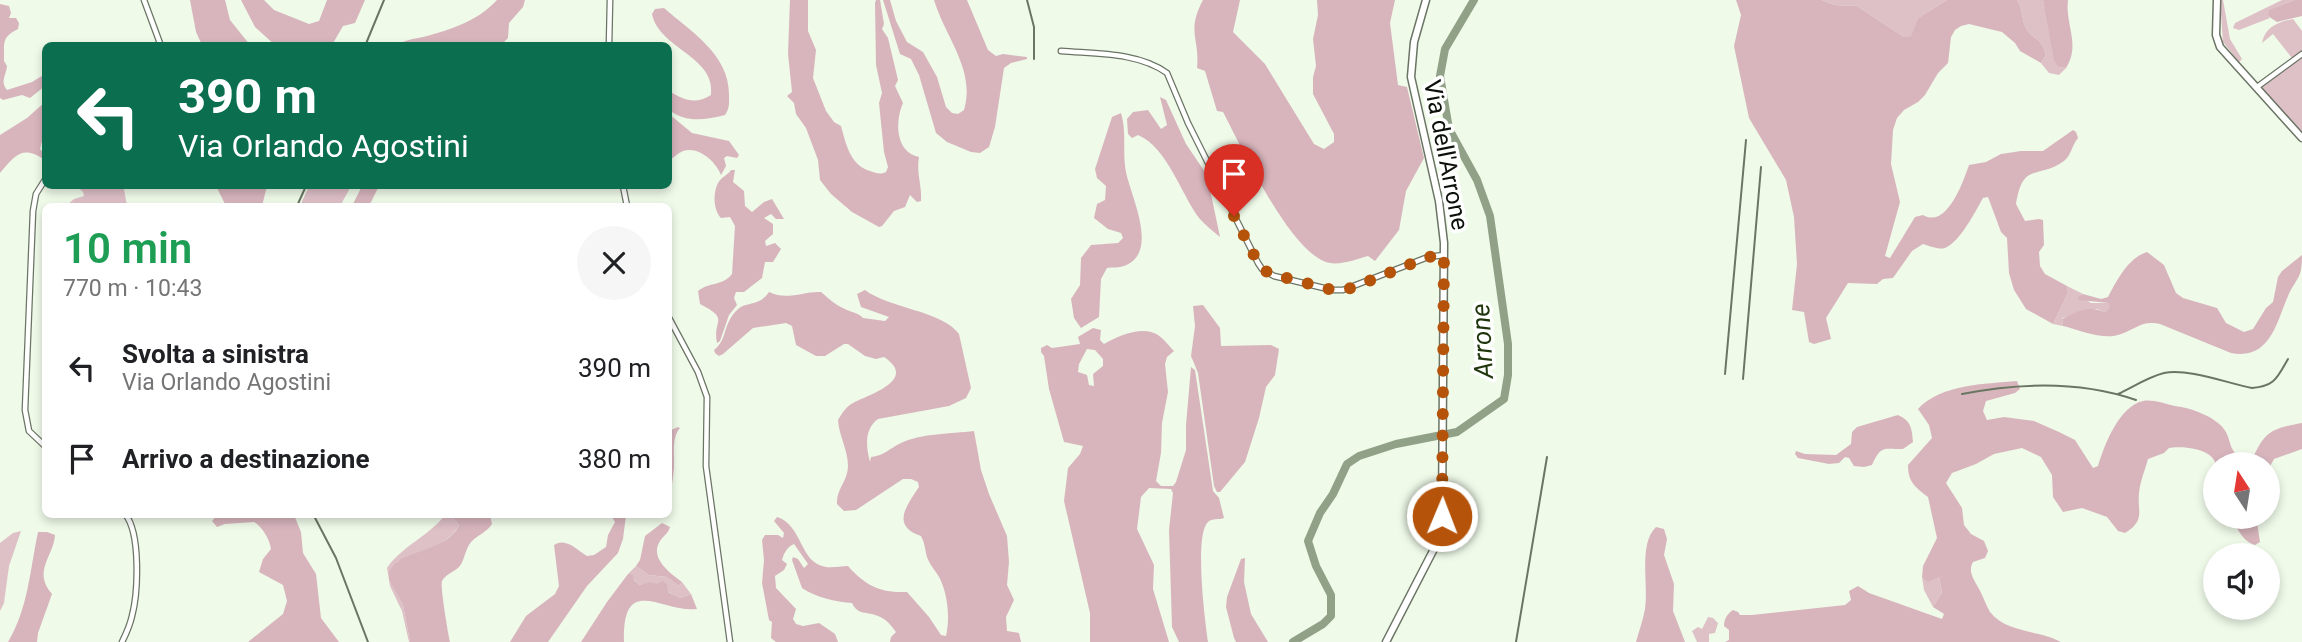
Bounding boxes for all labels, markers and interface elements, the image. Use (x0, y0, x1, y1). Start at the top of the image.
text: 390 m (178, 68, 317, 125)
icon: left (63, 70, 154, 161)
street label: Via dell'Arrone (1418, 78, 1474, 232)
text: Via Orlando Agostini (178, 127, 469, 165)
pin (1204, 144, 1264, 216)
icon: arrive (1215, 155, 1253, 193)
text: 10 min (63, 224, 192, 273)
button: close (577, 226, 651, 300)
text: 770 m · 10:43 (63, 275, 202, 302)
water label: Arrone (1465, 303, 1499, 381)
text: Svolta a sinistra (122, 339, 309, 369)
icon: left (63, 349, 101, 387)
text: 390 m (578, 353, 651, 383)
text: Via Orlando Agostini (122, 369, 331, 396)
icon: arrive (63, 440, 101, 478)
text: Arrivo a destinazione (122, 444, 369, 474)
text: 380 m (578, 444, 651, 474)
north arrow (2203, 452, 2280, 528)
map controls (2203, 452, 2280, 620)
position arrow (1405, 479, 1479, 553)
button: sound (2203, 543, 2280, 620)

